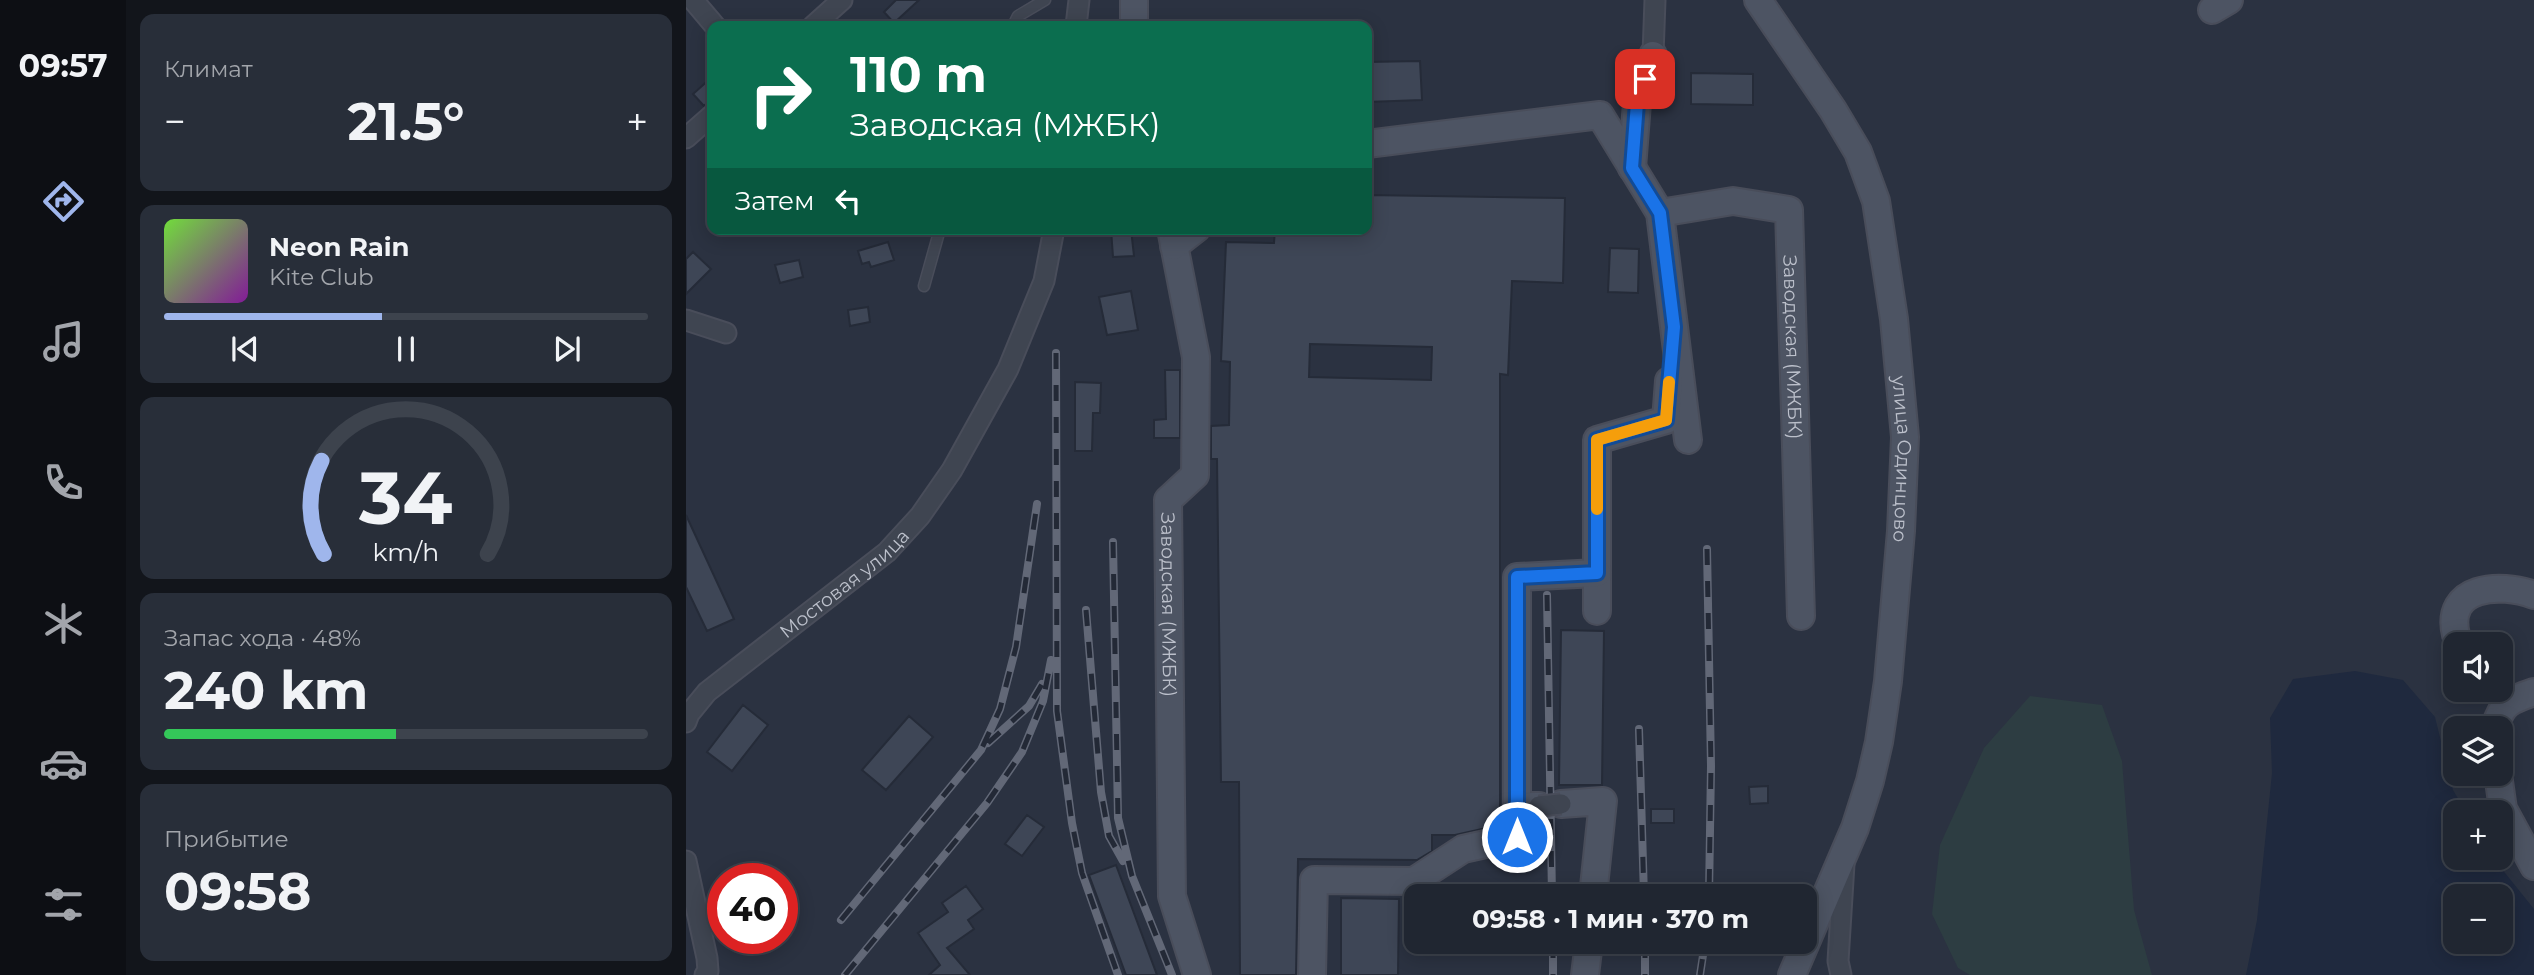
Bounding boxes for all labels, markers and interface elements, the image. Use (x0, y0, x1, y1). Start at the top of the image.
text: 110 m (850, 45, 987, 104)
text: 09:57 (19, 46, 108, 85)
icon: right (735, 49, 826, 140)
pin (1615, 49, 1675, 109)
text: Климат (164, 55, 253, 83)
icon: arrive (1626, 60, 1664, 98)
text: 21.5° (347, 90, 465, 153)
text: − (164, 98, 186, 145)
text: + (626, 98, 648, 145)
text: Заводская (МЖБК) (850, 105, 1160, 144)
icon: directions (39, 177, 88, 226)
icon: left (829, 182, 867, 220)
text: Затем (735, 185, 815, 217)
text: Neon Rain (269, 231, 410, 263)
street label: Заводская (МЖБК) (1778, 255, 1807, 440)
text: Kite Club (269, 263, 374, 291)
icon: music (39, 317, 88, 366)
icon: previous (226, 330, 264, 368)
icon: pause (387, 330, 425, 368)
icon: next (548, 330, 586, 368)
street label: улица Одинцово (1887, 374, 1916, 543)
text: 34 (358, 454, 453, 542)
icon: phone (39, 458, 88, 507)
street label: Заводская (МЖБК) (1156, 512, 1181, 697)
street label: Мостовая улица (775, 525, 914, 643)
text: km/h (373, 536, 439, 566)
icon: climate (39, 599, 88, 648)
text: Запас хода · 48% (164, 624, 361, 652)
map controls (2443, 632, 2513, 954)
button: sound (2443, 632, 2513, 702)
text: 240 km (164, 659, 368, 722)
button: layers (2443, 716, 2513, 786)
icon: car (39, 739, 88, 788)
position arrow (1480, 800, 1554, 874)
button: + (2443, 800, 2513, 870)
text: Прибытие (164, 825, 289, 853)
text: 09:58 (164, 860, 311, 923)
speed limit sign: 40 (707, 863, 798, 954)
icon: filters (39, 880, 88, 929)
button: − (2443, 884, 2513, 954)
text: 09:58 · 1 мин · 370 m (1472, 903, 1749, 935)

